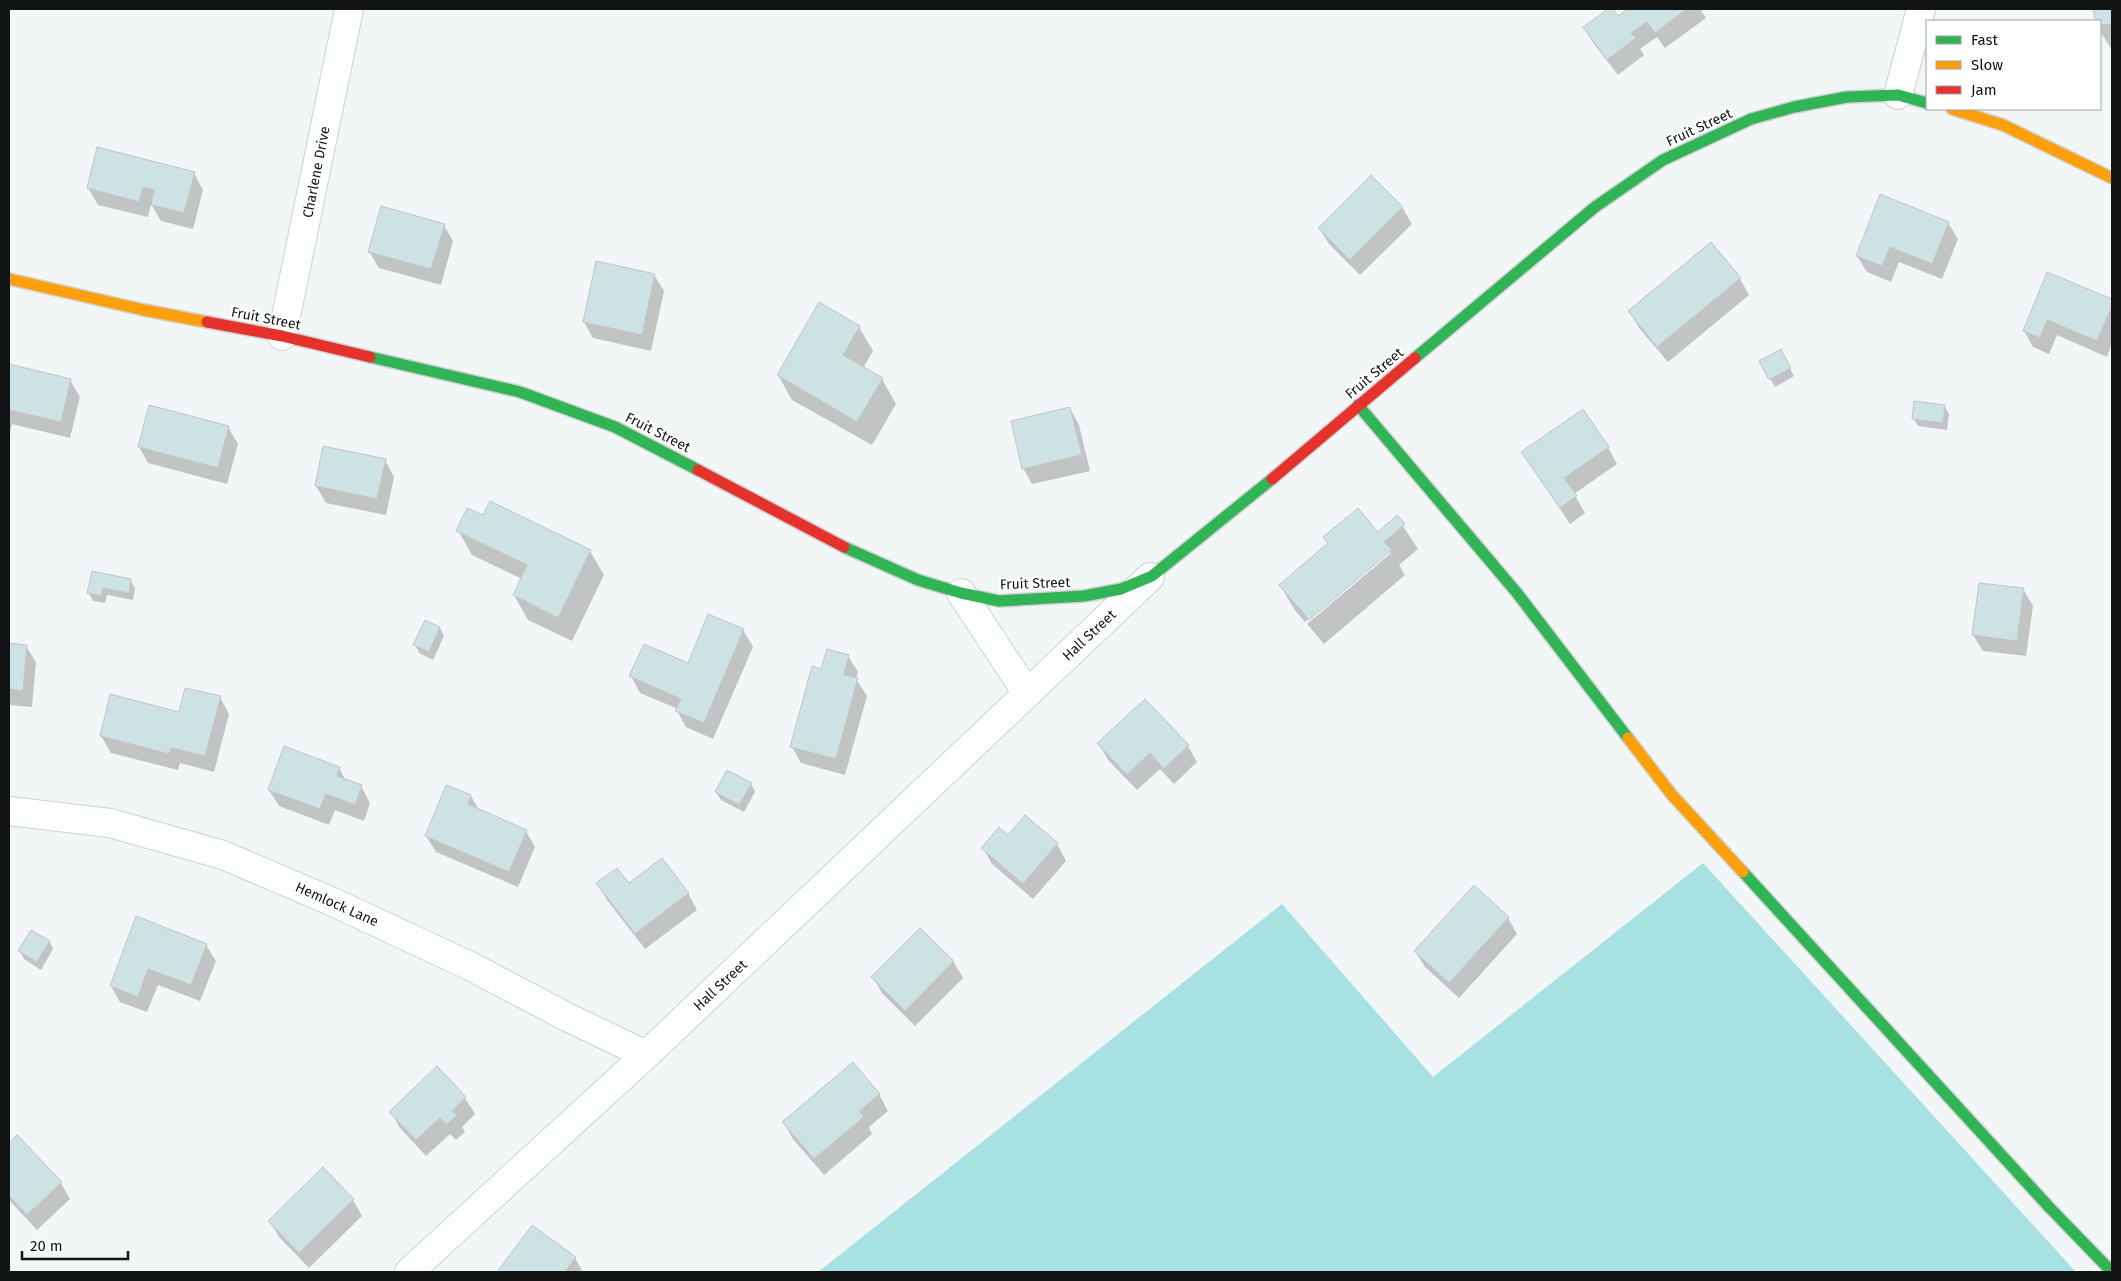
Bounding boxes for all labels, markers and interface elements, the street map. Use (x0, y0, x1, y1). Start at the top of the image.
legend (1926, 20, 2101, 110)
text: Fast (1971, 31, 1998, 49)
text: Slow (1971, 56, 2003, 74)
text: Jam (1971, 81, 1997, 99)
street label: Fruit Street (1664, 104, 1736, 150)
street label: Charlene Drive (299, 125, 334, 219)
street label: Fruit Street (230, 303, 303, 334)
street label: Fruit Street (1342, 344, 1408, 403)
street label: Fruit Street (622, 409, 694, 456)
street label: Fruit Street (999, 574, 1072, 593)
street label: Hall Street (1059, 606, 1120, 664)
street label: Hemlock Lane (293, 879, 381, 930)
street label: Hall Street (690, 956, 751, 1014)
scale bar (22, 1228, 129, 1260)
text: 20 m (30, 1237, 63, 1255)

